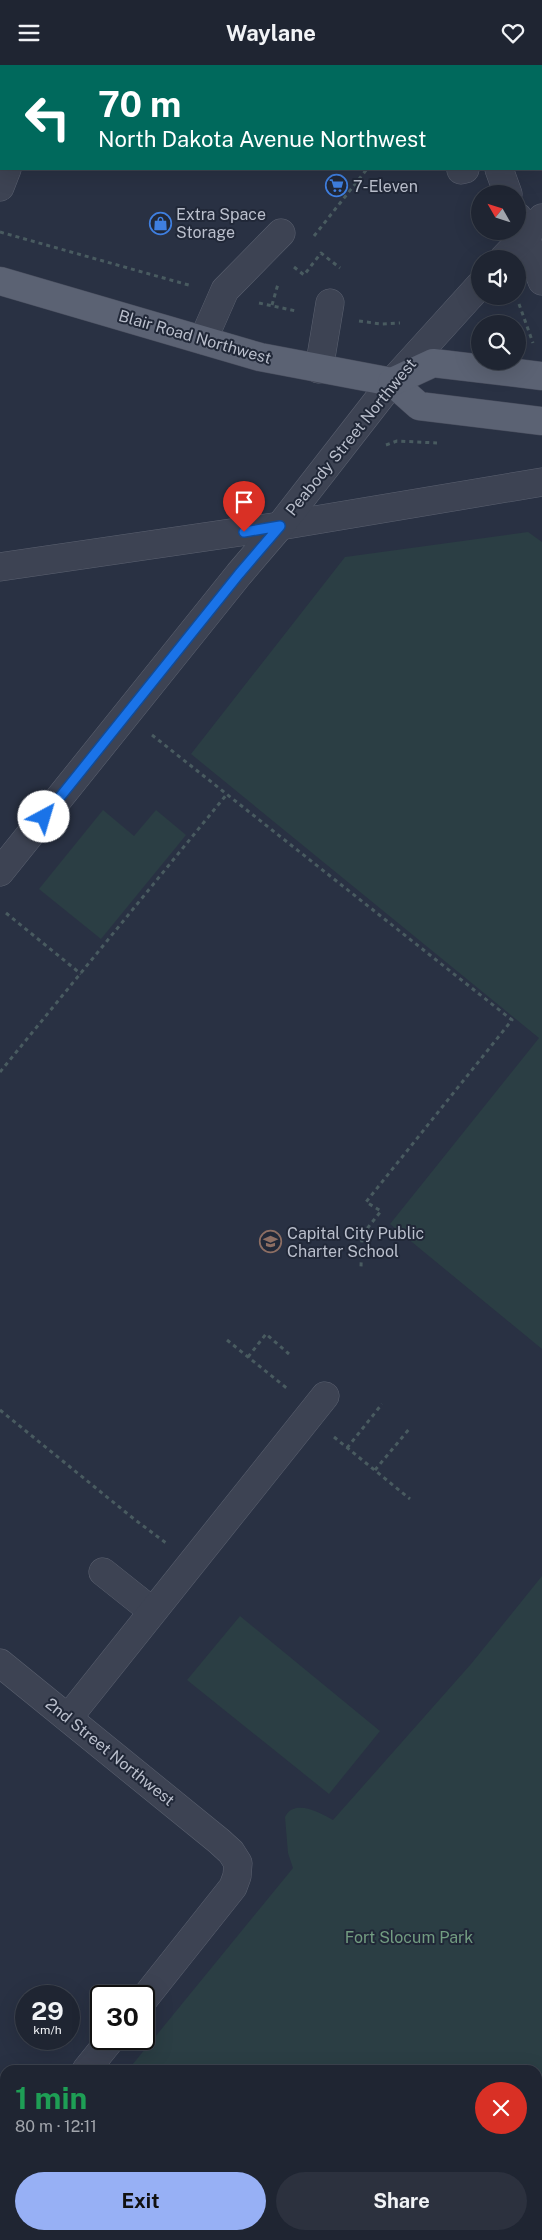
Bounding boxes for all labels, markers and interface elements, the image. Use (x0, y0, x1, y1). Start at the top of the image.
icon: menu (15, 19, 43, 47)
icon: heart (499, 19, 527, 47)
text: Waylane (226, 20, 316, 46)
text: 70 m (98, 84, 181, 125)
icon: left (15, 85, 80, 150)
text: North Dakota Avenue Northwest (98, 126, 427, 152)
supermarket icon: 7-Eleven (325, 174, 349, 198)
place label: 7-Eleven (353, 177, 418, 196)
north arrow (471, 185, 526, 240)
map controls (471, 185, 526, 370)
place label: Extra Space Storage (176, 205, 266, 242)
shop icon: Extra Space Storage (148, 211, 172, 235)
button: sound (471, 250, 526, 305)
street label: Blair Road Northwest (116, 306, 274, 368)
button: search (471, 315, 526, 370)
street label: Peabody Street Northwest (282, 355, 420, 519)
pin (223, 481, 265, 532)
icon: arrive (230, 488, 258, 516)
position arrow (17, 790, 69, 842)
place label: Capital City Public Charter School (287, 1224, 424, 1261)
school or university icon: Capital City Public Charter School (259, 1230, 283, 1254)
street label: 2nd Street Northwest (42, 1694, 178, 1810)
park label: Fort Slocum Park (345, 1928, 473, 1947)
speed limit sign: 30 (90, 1985, 155, 2050)
text: 29 (31, 1996, 64, 2026)
text: km/h (33, 2023, 62, 2037)
text: 1 min (15, 2080, 87, 2116)
button: close (475, 2082, 527, 2134)
text: 80 m · 12:11 (15, 2117, 97, 2136)
button: Exit (15, 2172, 266, 2230)
button: Share (276, 2172, 527, 2230)

